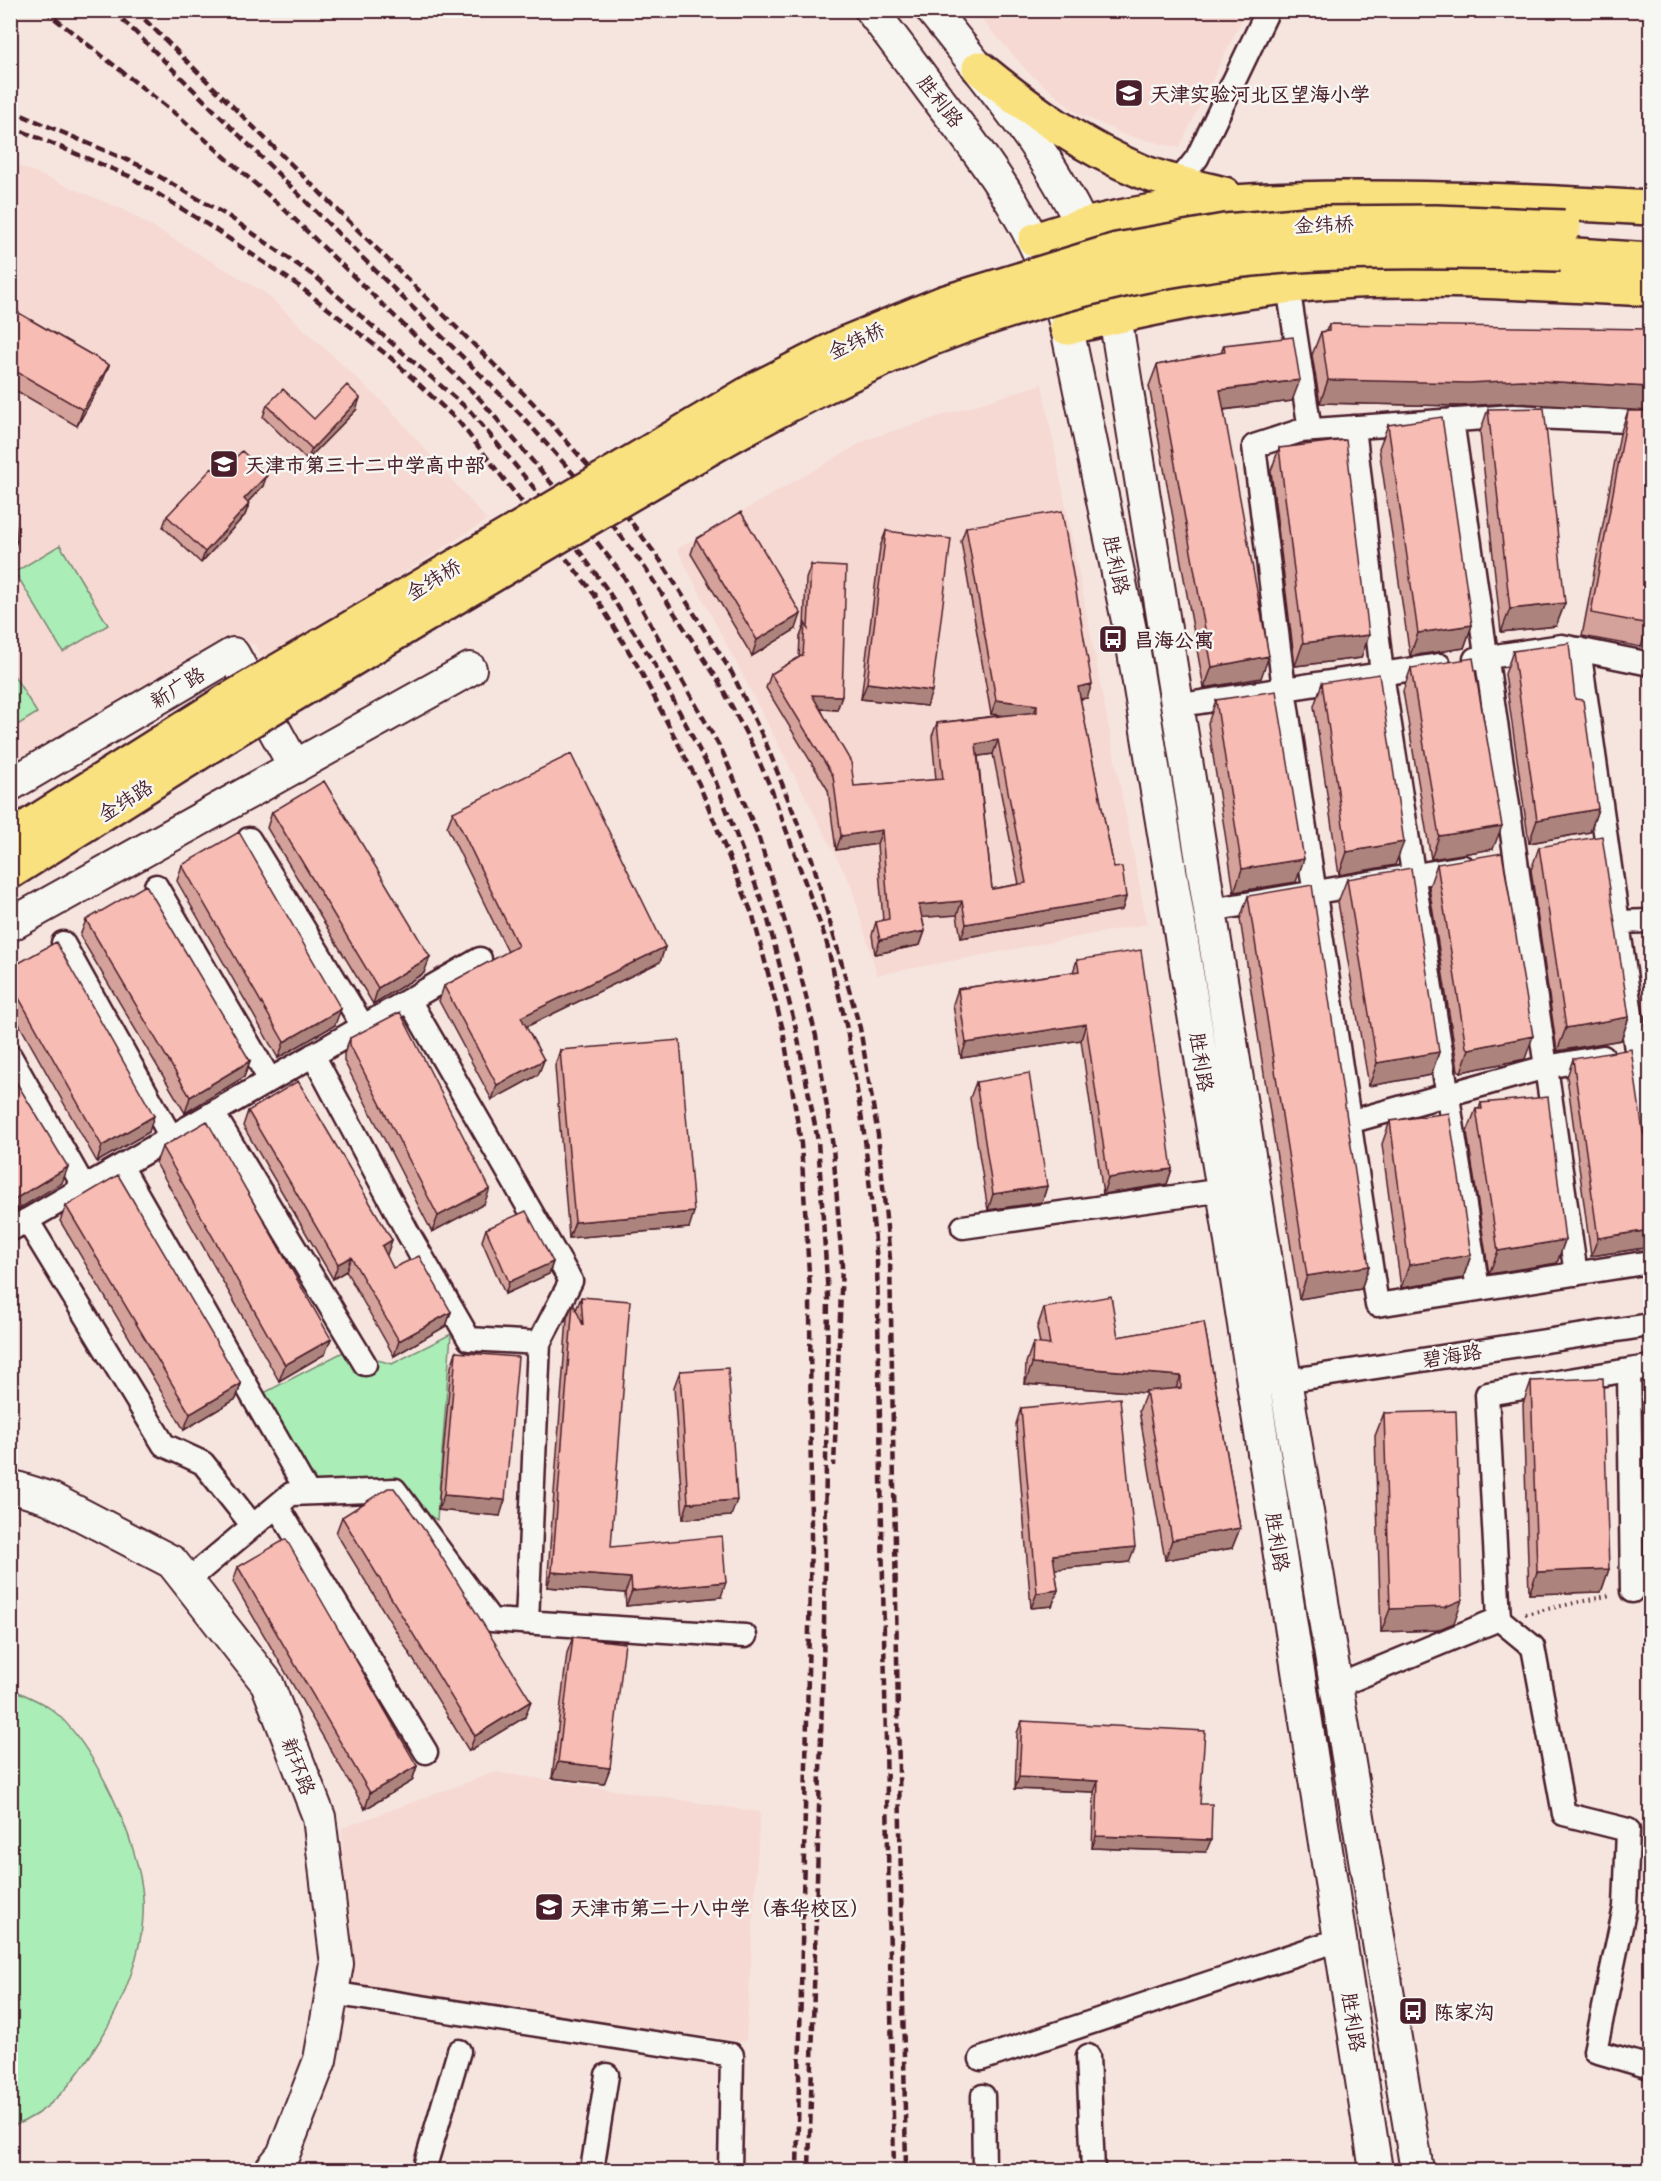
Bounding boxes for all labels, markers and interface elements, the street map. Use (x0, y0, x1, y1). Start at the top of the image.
street label: 胜利路 (913, 70, 970, 133)
school or university icon: 天津实验河北区望海小学 (1113, 77, 1145, 109)
place label: 天津实验河北区望海小学 (1150, 81, 1370, 106)
street label: 金纬桥 (1294, 210, 1354, 238)
street label: 金纬桥 (824, 316, 888, 364)
school or university icon: 天津市第三十二中学高中部 (208, 448, 240, 480)
place label: 天津市第三十二中学高中部 (245, 452, 485, 477)
street label: 胜利路 (1099, 533, 1136, 598)
street label: 金纬桥 (401, 553, 465, 605)
bus stop icon: 昌海公寓 (1097, 623, 1129, 655)
place label: 昌海公寓 (1134, 627, 1214, 652)
street label: 新广路 (145, 660, 210, 713)
street label: 金纬路 (93, 773, 158, 826)
street label: 胜利路 (1185, 1030, 1219, 1095)
street label: 碧海路 (1420, 1338, 1485, 1372)
street label: 胜利路 (1261, 1510, 1295, 1575)
street label: 新环路 (277, 1734, 322, 1799)
school or university icon: 天津市第二十八中学（春华校区） (533, 1891, 565, 1923)
place label: 天津市第二十八中学（春华校区） (570, 1895, 870, 1920)
street label: 胜利路 (1337, 1990, 1371, 2055)
bus stop icon: 陈家沟 (1397, 1995, 1429, 2027)
place label: 陈家沟 (1434, 1999, 1494, 2024)

